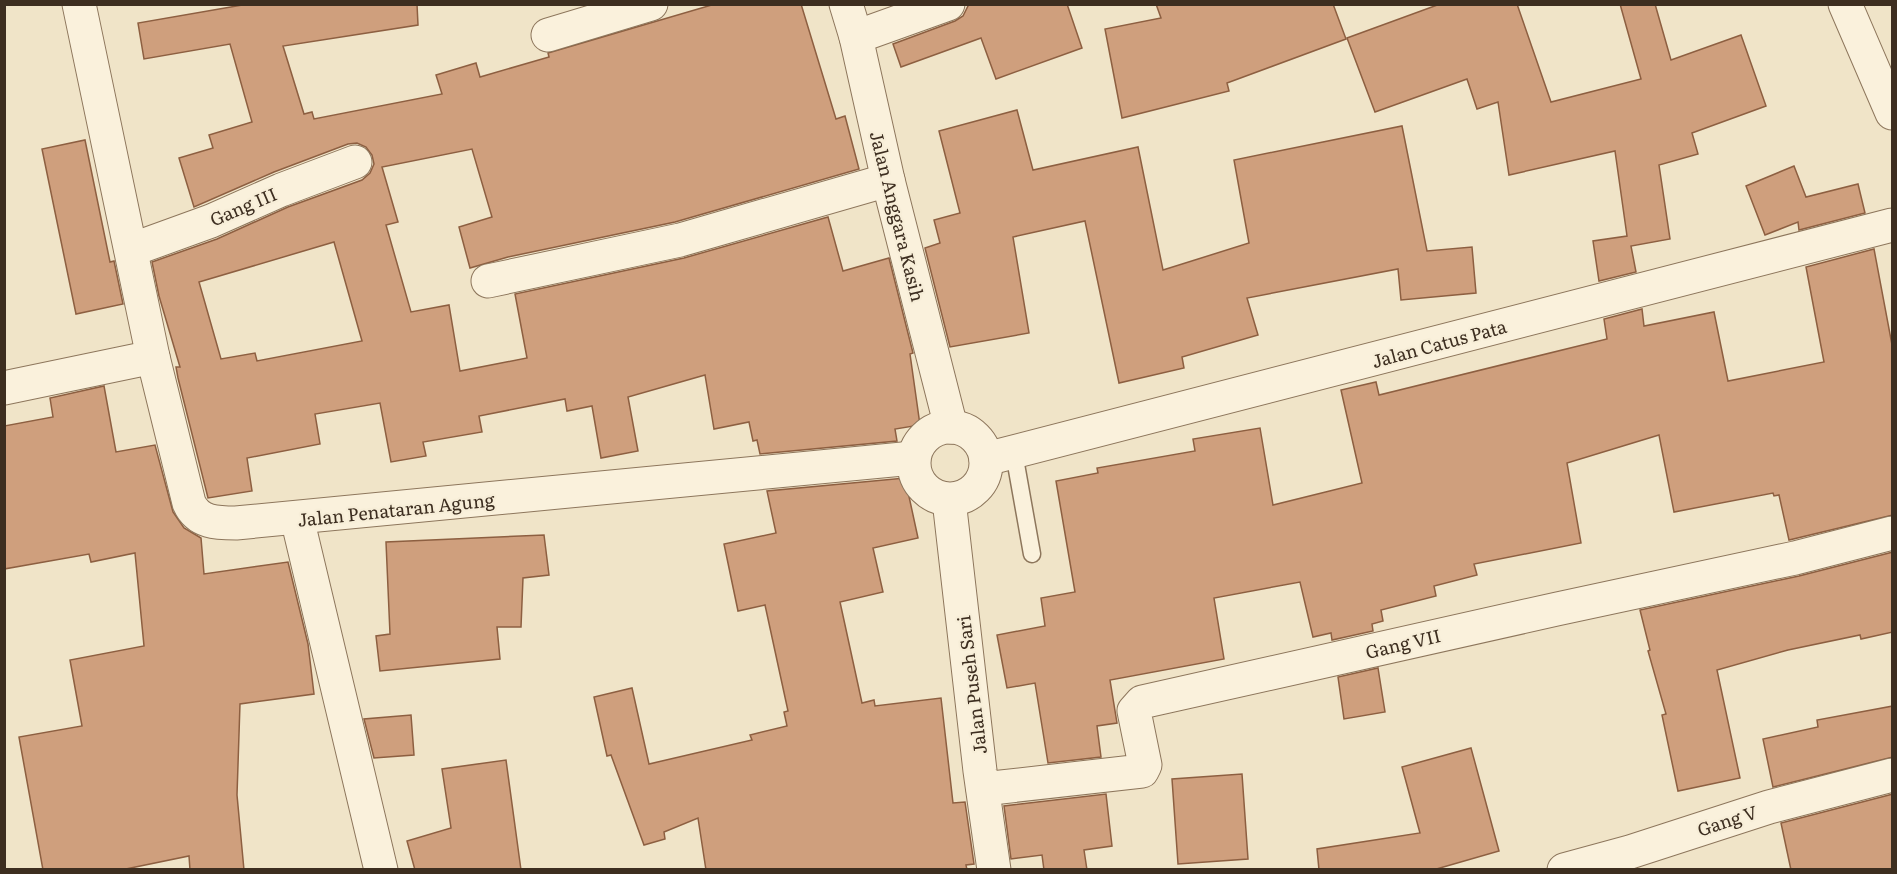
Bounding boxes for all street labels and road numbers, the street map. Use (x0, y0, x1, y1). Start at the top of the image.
street label: Jalan Anggara Kasih (864, 128, 932, 304)
street label: Gang III (205, 180, 281, 232)
street label: Jalan Catus Pata (1369, 312, 1510, 374)
street label: Jalan Penataran Agung (296, 485, 497, 533)
street label: Jalan Puseh Sari (949, 614, 993, 756)
street label: Gang VII (1363, 621, 1443, 665)
street label: Gang V (1693, 798, 1761, 842)

